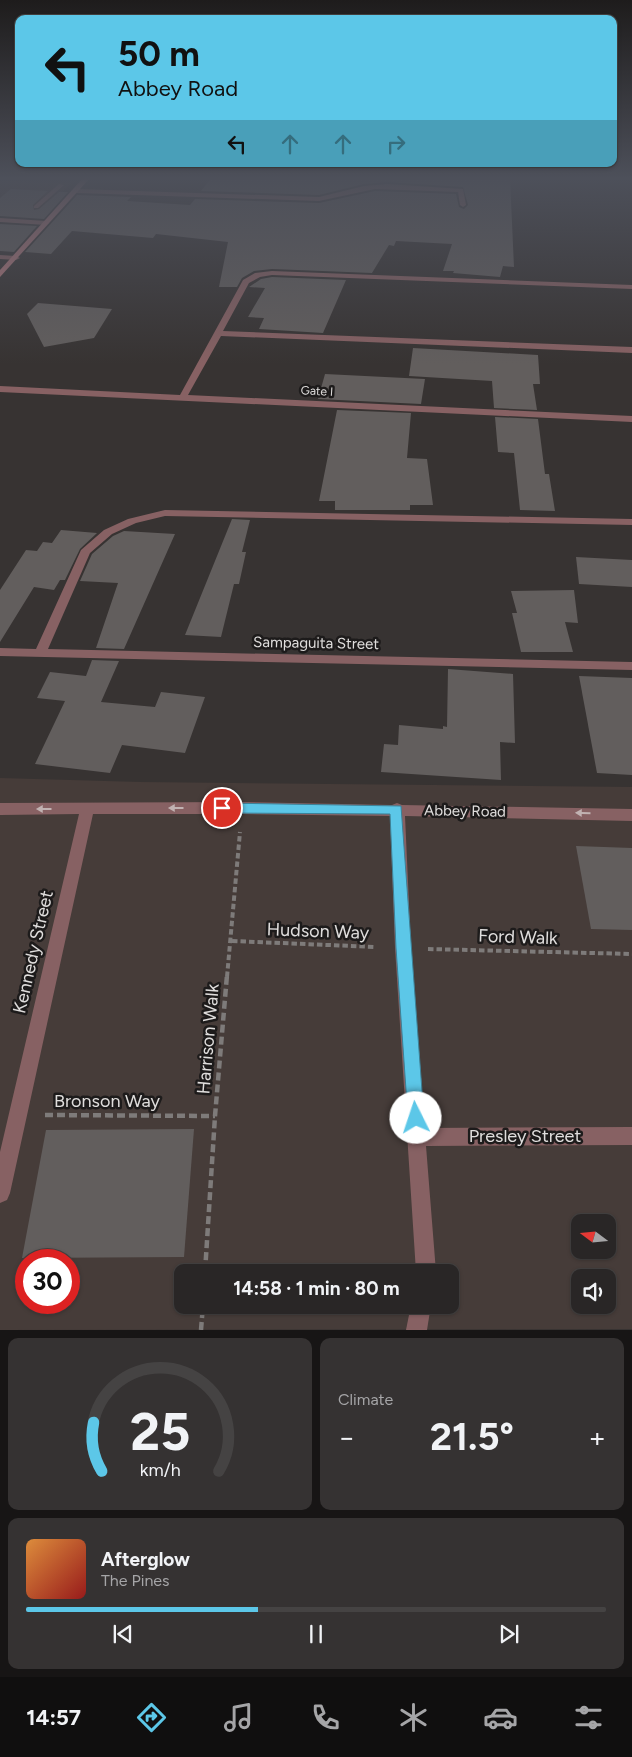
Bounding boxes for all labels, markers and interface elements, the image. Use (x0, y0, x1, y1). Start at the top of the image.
text: 50 m (118, 33, 200, 75)
icon: left (35, 35, 100, 100)
text: Abbey Road (118, 75, 238, 102)
icon: left (223, 130, 251, 158)
icon: ahead (276, 130, 304, 158)
icon: ahead (329, 130, 357, 158)
icon: right (382, 130, 410, 158)
street label: Gate I (300, 383, 334, 399)
street label: Sampaguita Street (253, 633, 379, 653)
pin (201, 787, 243, 829)
icon: arrive (208, 794, 236, 822)
street label: Abbey Road (424, 801, 506, 821)
one-way arrow (168, 804, 184, 812)
one-way arrow (35, 805, 51, 813)
one-way arrow (575, 809, 591, 817)
street label: Kennedy Street (8, 888, 58, 1016)
street label: Hudson Way (266, 918, 370, 944)
street label: Ford Walk (478, 925, 558, 949)
street label: Harrison Walk (192, 983, 224, 1095)
street label: Bronson Way (54, 1090, 160, 1112)
position arrow (389, 1091, 441, 1143)
street label: Presley Street (469, 1125, 581, 1147)
north arrow (571, 1214, 616, 1259)
map controls (571, 1214, 616, 1314)
speed limit sign: 30 (15, 1249, 80, 1314)
button: sound (571, 1269, 616, 1314)
text: 14:58 · 1 min · 80 m (233, 1277, 400, 1300)
text: Climate (338, 1390, 393, 1409)
text: 25 (130, 1401, 190, 1463)
text: 21.5° (430, 1414, 514, 1460)
text: − (338, 1420, 355, 1454)
text: + (589, 1420, 606, 1454)
text: km/h (140, 1459, 180, 1480)
text: Afterglow (101, 1548, 190, 1571)
text: The Pines (101, 1571, 170, 1590)
icon: previous (109, 1620, 137, 1648)
icon: pause (302, 1620, 330, 1648)
icon: next (495, 1620, 523, 1648)
icon: directions (134, 1700, 169, 1735)
icon: music (221, 1700, 256, 1735)
icon: phone (308, 1700, 343, 1735)
icon: climate (396, 1700, 431, 1735)
icon: car (483, 1700, 518, 1735)
icon: filters (571, 1700, 606, 1735)
text: 14:57 (26, 1704, 81, 1731)

